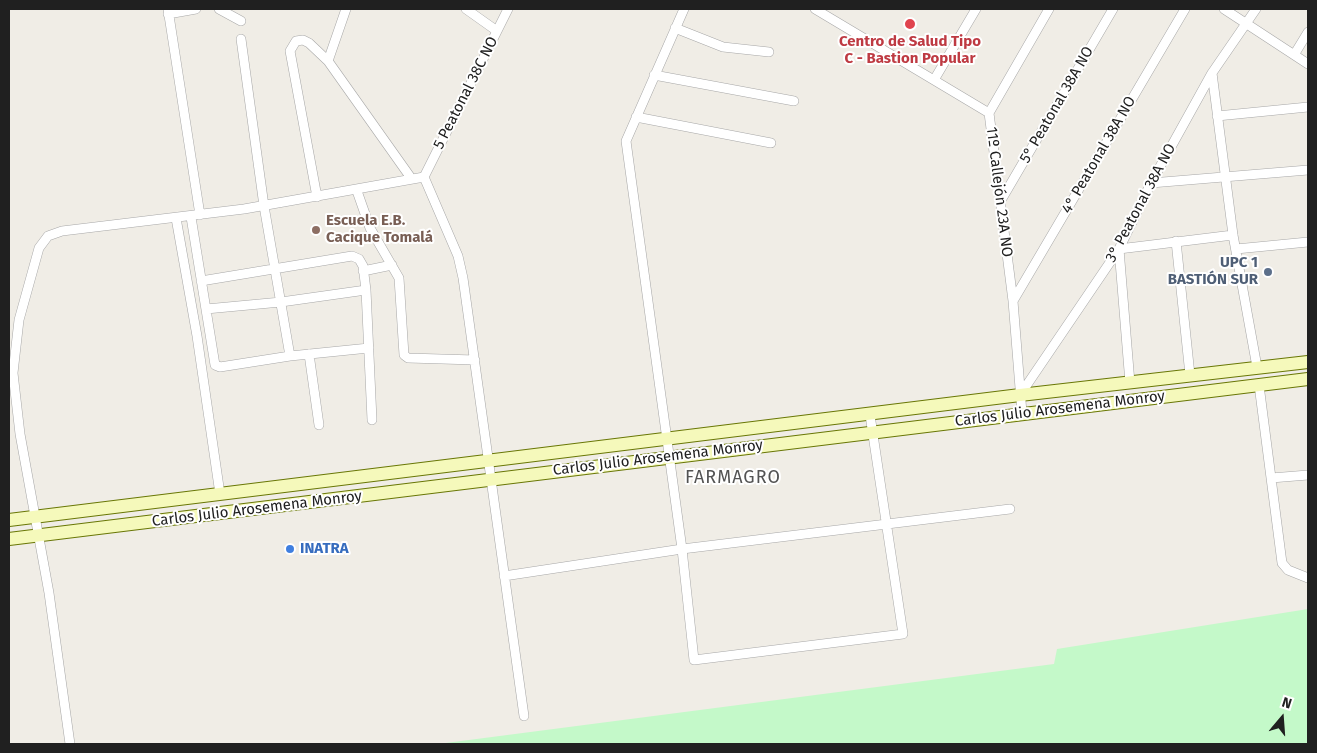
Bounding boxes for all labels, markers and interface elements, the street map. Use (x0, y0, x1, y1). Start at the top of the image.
marker: Centro de Salud Tipo C - Bastion Popular (903, 17, 917, 31)
place label: Centro de Salud Tipo C - Bastion Popular (839, 33, 981, 68)
street label: 5 Peatonal 38C NO (430, 34, 502, 152)
street label: 5° Peatonal 38A NO (1016, 43, 1098, 167)
street label: 4° Peatonal 38A NO (1058, 93, 1140, 217)
street label: 11º Callejón 23A NO (982, 126, 1016, 258)
street label: 3° Peatonal 38A NO (1102, 141, 1180, 265)
place label: Escuela E.B. Cacique Tomalá (326, 212, 433, 247)
marker: Escuela E.B. Cacique Tomalá (310, 224, 322, 236)
place label: UPC 1 BASTIÓN SUR (1168, 254, 1258, 289)
marker: UPC 1 BASTIÓN SUR (1262, 266, 1274, 278)
street label: Carlos Julio Arosemena Monroy (954, 387, 1166, 431)
street label: Carlos Julio Arosemena Monroy (552, 436, 764, 480)
district label: FARMAGRO (684, 467, 782, 489)
street label: Carlos Julio Arosemena Monroy (151, 487, 363, 531)
place label: INATRA (300, 540, 349, 558)
marker: INATRA (284, 543, 296, 555)
north arrow (1257, 693, 1307, 743)
text: N (1280, 694, 1294, 713)

